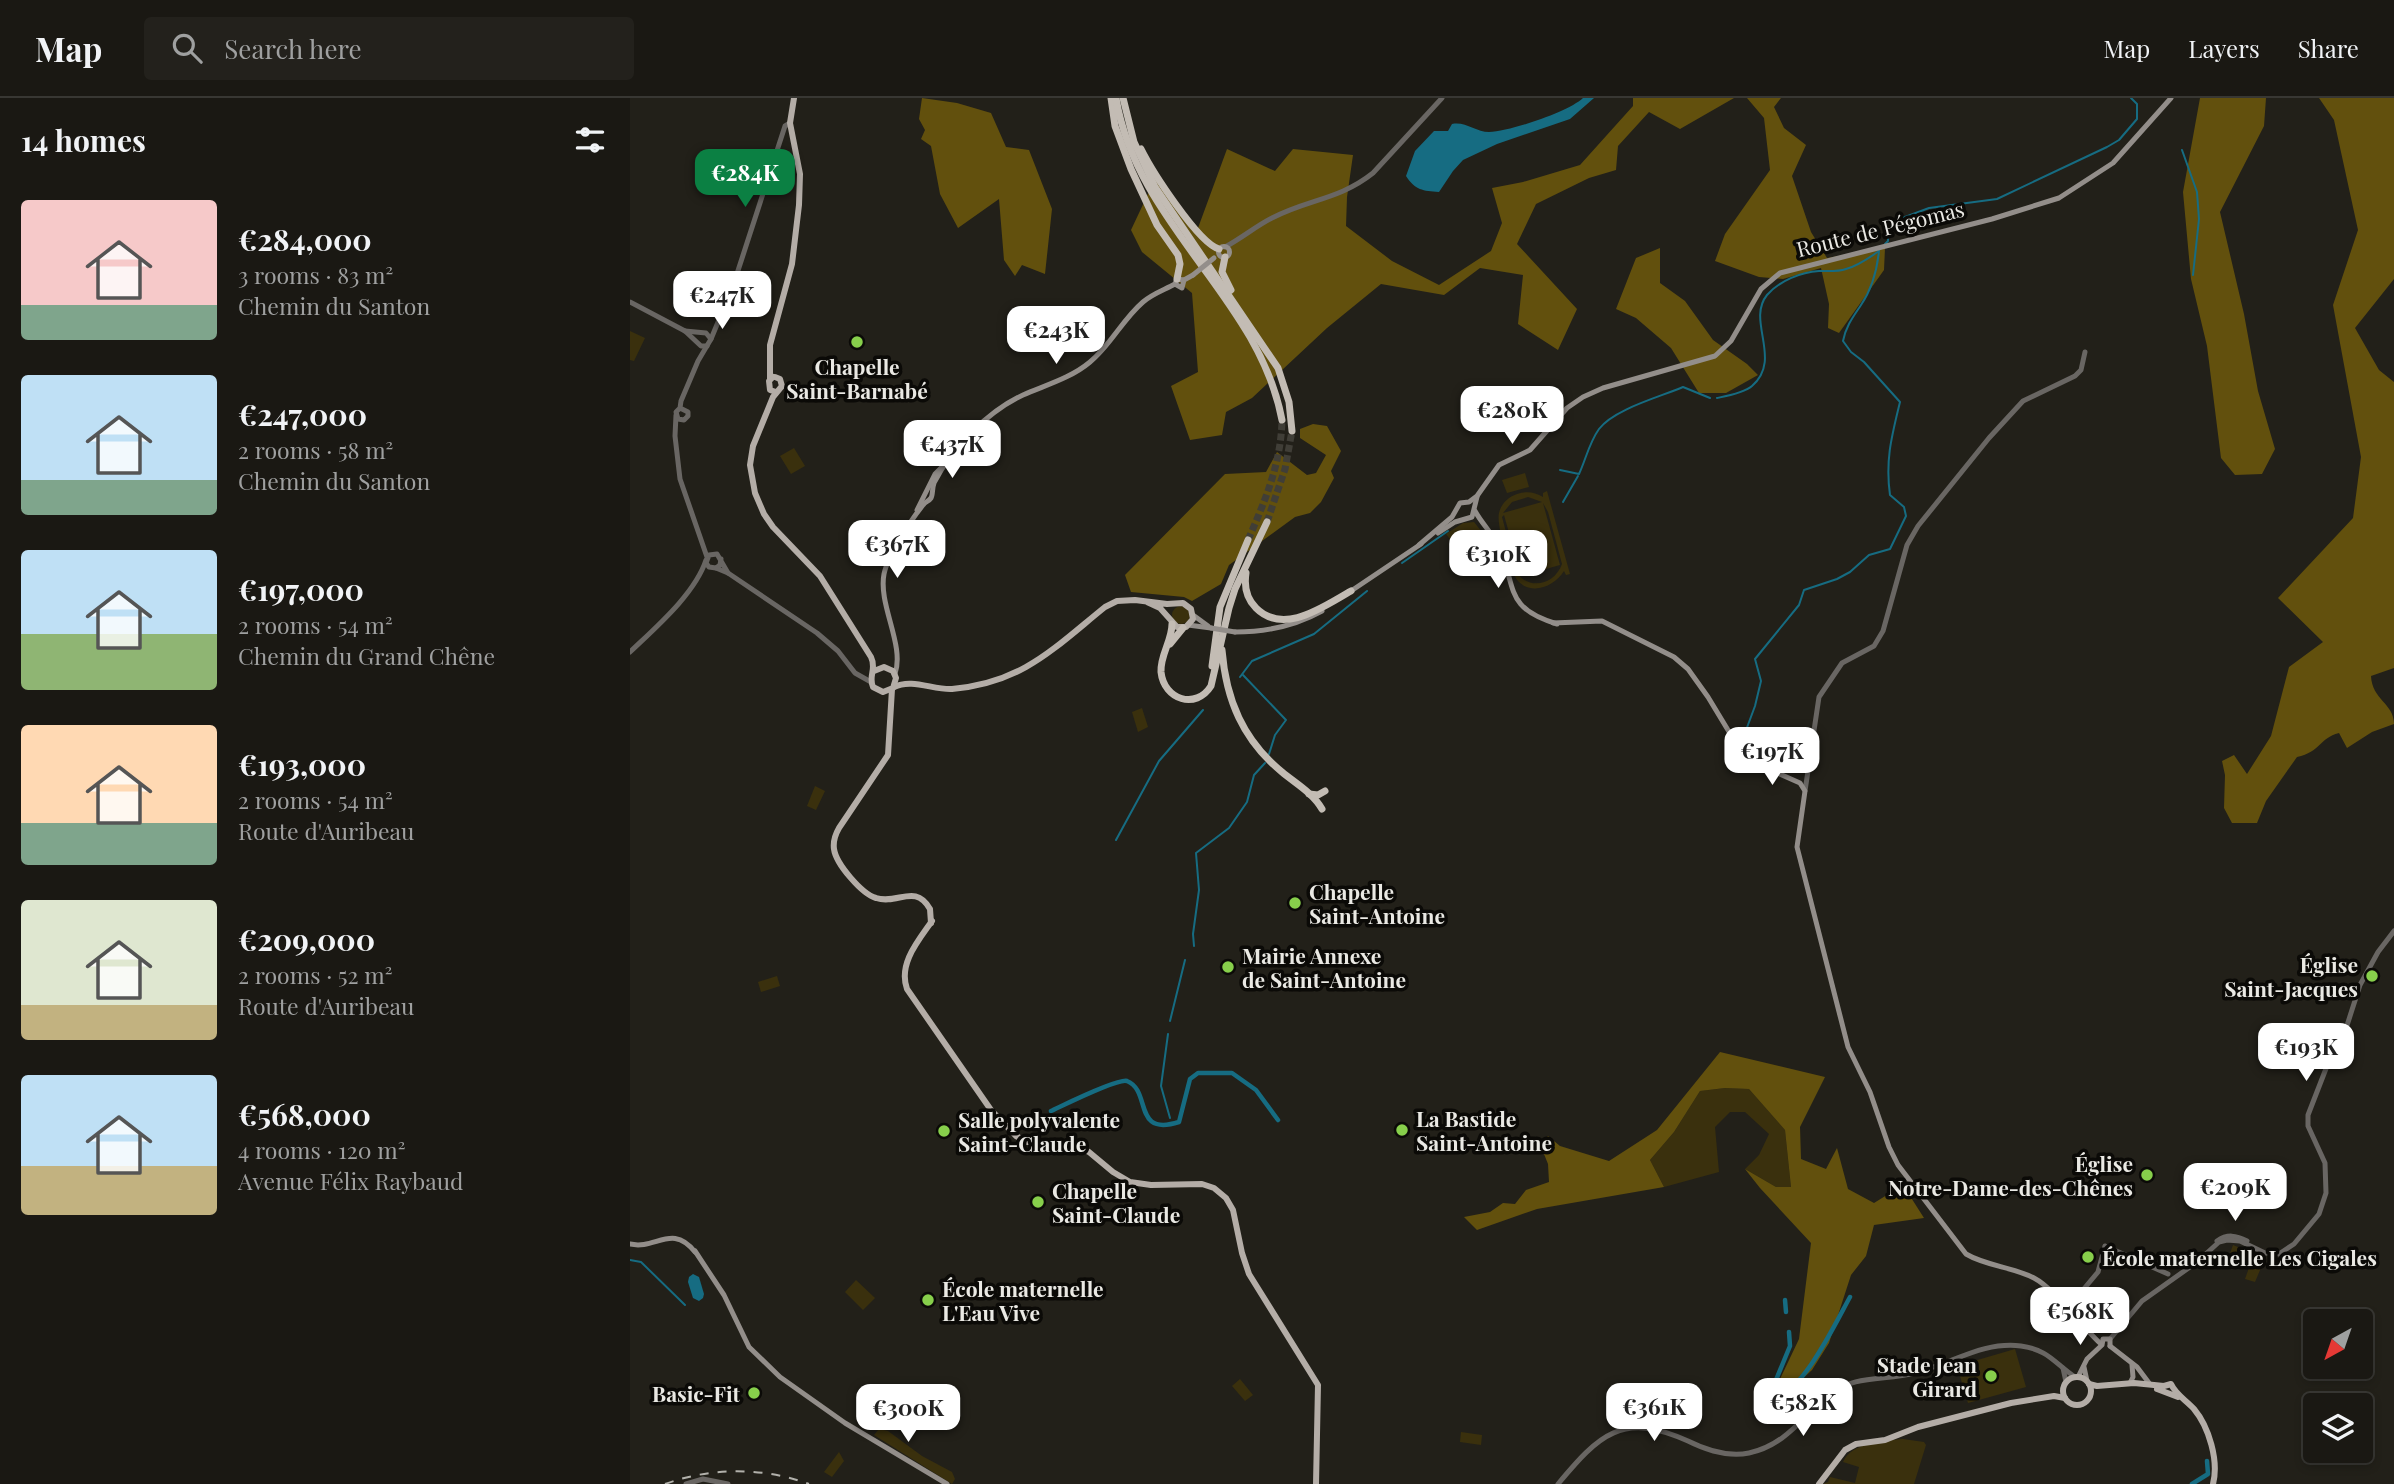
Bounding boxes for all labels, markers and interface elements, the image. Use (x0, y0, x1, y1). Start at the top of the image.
search box (144, 17, 634, 80)
text: Map (35, 26, 102, 70)
icon: search (168, 29, 206, 67)
text: Search here (224, 31, 362, 66)
text: Map (2104, 32, 2150, 64)
text: Layers (2188, 32, 2260, 64)
text: Share (2298, 32, 2359, 64)
text: 14 homes (21, 120, 146, 160)
icon: filters (571, 121, 609, 159)
pin: €284K (696, 150, 794, 209)
text: €284K (711, 156, 779, 187)
street label: Route de Pégomas (1793, 194, 1967, 262)
text: €284,000 (238, 219, 372, 259)
icon: home (77, 228, 161, 312)
text: 3 rooms · 83 m² (238, 259, 393, 290)
pin: €247K (673, 272, 771, 331)
text: €247K (689, 278, 755, 309)
text: Chemin du Santon (238, 290, 430, 321)
pin: €243K (1007, 306, 1105, 366)
text: €243K (1023, 313, 1089, 344)
marker: Chapelle Saint-Barnabé (849, 334, 865, 350)
place label: Chapelle Saint-Barnabé (786, 352, 928, 404)
pin: €280K (1463, 386, 1561, 446)
text: €280K (1477, 393, 1547, 424)
text: €247,000 (238, 394, 367, 434)
icon: home (77, 403, 161, 487)
pin: €437K (903, 420, 1001, 480)
text: €437K (920, 427, 984, 458)
text: 2 rooms · 58 m² (238, 434, 393, 465)
text: Chemin du Santon (238, 465, 430, 496)
pin: €367K (848, 520, 946, 580)
text: €367K (864, 527, 930, 558)
pin: €310K (1449, 531, 1547, 590)
text: €310K (1465, 537, 1531, 568)
text: €197,000 (238, 569, 364, 609)
icon: home (77, 578, 161, 662)
text: 2 rooms · 54 m² (238, 609, 393, 640)
text: Chemin du Grand Chêne (238, 640, 495, 671)
pin: €197K (1723, 728, 1821, 787)
text: €197K (1740, 734, 1804, 765)
text: €193,000 (238, 744, 366, 784)
icon: home (77, 753, 161, 837)
text: 2 rooms · 54 m² (238, 784, 393, 815)
text: Route d'Auribeau (238, 815, 414, 846)
place label: Chapelle Saint-Antoine (1309, 877, 1445, 929)
marker: Chapelle Saint-Antoine (1287, 895, 1303, 911)
text: €209,000 (238, 919, 375, 959)
icon: home (77, 928, 161, 1012)
place label: Mairie Annexe de Saint-Antoine (1242, 941, 1406, 993)
place label: Église Saint-Jacques (2224, 950, 2358, 1002)
text: 2 rooms · 52 m² (238, 959, 392, 990)
marker: Mairie Annexe de Saint-Antoine (1220, 959, 1236, 975)
marker: Église Saint-Jacques (2364, 968, 2380, 984)
text: Route d'Auribeau (238, 990, 414, 1021)
pin: €193K (2257, 1024, 2355, 1083)
text: €193K (2274, 1030, 2338, 1061)
text: €568,000 (238, 1094, 371, 1134)
icon: home (77, 1103, 161, 1187)
place label: La Bastide Saint-Antoine (1416, 1104, 1552, 1156)
place label: Salle polyvalente Saint-Claude (958, 1105, 1120, 1157)
marker: La Bastide Saint-Antoine (1394, 1122, 1410, 1138)
marker: Salle polyvalente Saint-Claude (936, 1123, 952, 1139)
text: 4 rooms · 120 m² (238, 1134, 406, 1165)
place label: Église Notre-Dame-des-Chênes (1888, 1149, 2133, 1201)
pin: €209K (2186, 1164, 2284, 1223)
text: Avenue Félix Raybaud (238, 1165, 463, 1196)
marker: Église Notre-Dame-des-Chênes (2139, 1167, 2155, 1183)
text: €209K (2200, 1170, 2270, 1201)
place label: Chapelle Saint-Claude (1052, 1176, 1180, 1228)
marker: Chapelle Saint-Claude (1030, 1194, 1046, 1210)
place label: École maternelle Les Cigales (2102, 1243, 2377, 1271)
marker: École maternelle Les Cigales (2080, 1249, 2096, 1265)
place label: École maternelle L'Eau Vive (942, 1274, 1104, 1326)
pin: €568K (2031, 1288, 2129, 1347)
marker: École maternelle L'Eau Vive (920, 1292, 936, 1308)
text: €568K (2046, 1294, 2114, 1325)
north arrow (2303, 1309, 2373, 1379)
map controls (2303, 1309, 2373, 1463)
place label: Stade Jean Girard (1877, 1350, 1977, 1402)
marker: Stade Jean Girard (1983, 1368, 1999, 1384)
pin: €582K (1754, 1378, 1852, 1438)
place label: Basic-Fit (652, 1379, 741, 1407)
pin: €300K (859, 1384, 957, 1444)
pin: €361K (1605, 1384, 1703, 1443)
marker: Basic-Fit (746, 1385, 762, 1401)
text: €582K (1770, 1385, 1836, 1416)
text: €361K (1622, 1390, 1686, 1421)
text: €300K (872, 1391, 944, 1422)
button: layers (2303, 1393, 2373, 1463)

